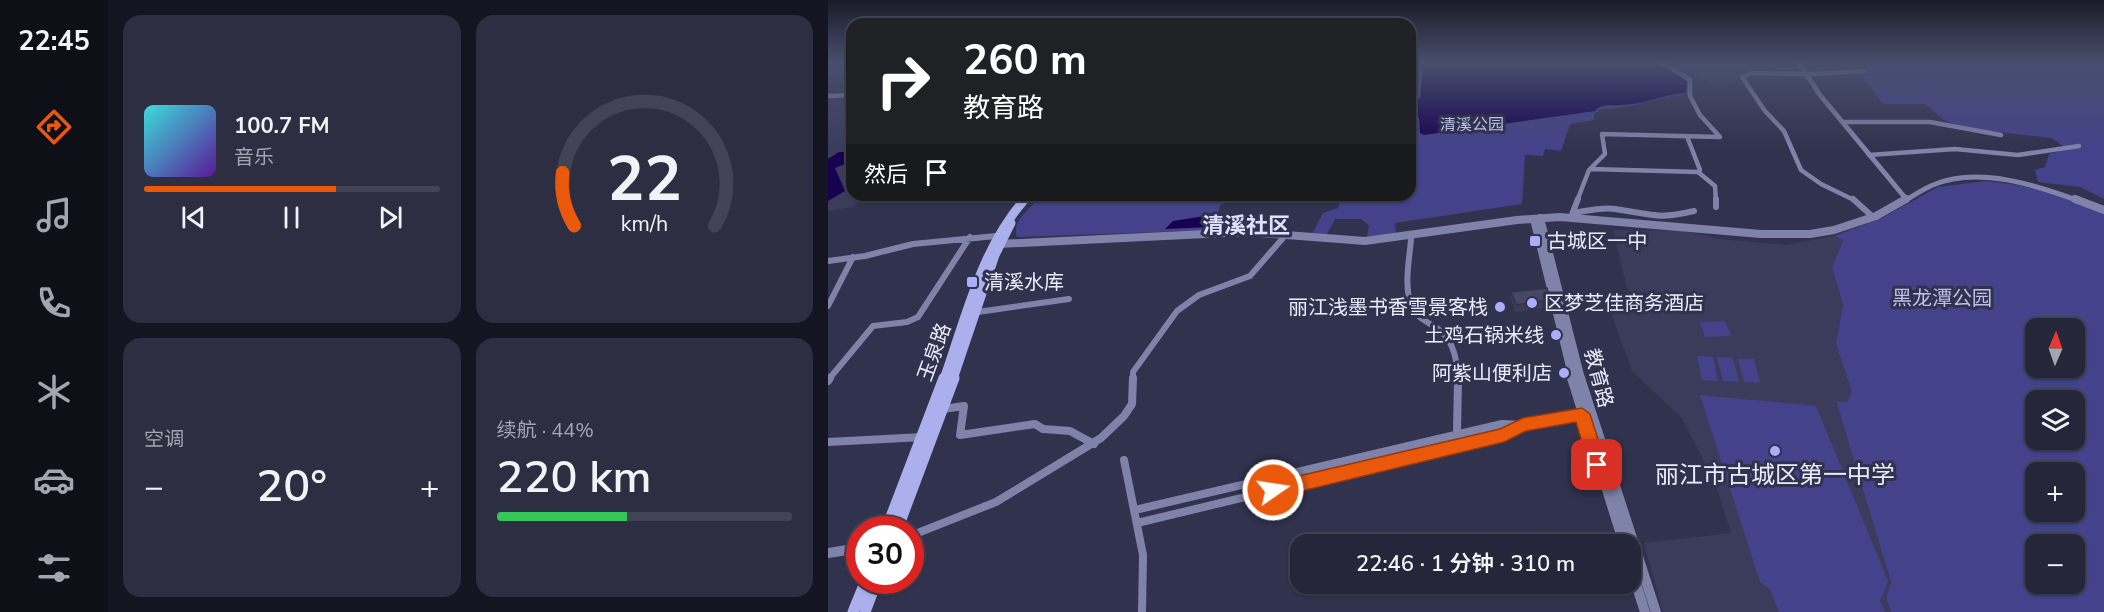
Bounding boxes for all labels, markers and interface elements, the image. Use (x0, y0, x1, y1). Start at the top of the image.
text: 22:45 (18, 23, 90, 60)
text: 260 m (963, 32, 1087, 89)
icon: right (864, 42, 942, 120)
text: 教育路 (963, 90, 1044, 127)
icon: directions (33, 106, 75, 148)
text: 100.7 FM (234, 111, 330, 141)
park label: 清溪公园 (1440, 114, 1504, 136)
text: 22 (607, 137, 682, 222)
text: 音乐 (234, 144, 274, 171)
icon: arrive (920, 156, 953, 189)
text: 然后 (864, 160, 908, 190)
icon: music (33, 194, 75, 236)
icon: previous (177, 201, 210, 234)
icon: pause (275, 201, 308, 234)
icon: next (374, 201, 407, 234)
text: km/h (621, 210, 668, 240)
district label: 清溪社区 (1202, 211, 1290, 241)
place label: 古城区一中 (1547, 228, 1647, 255)
marker: 古城区一中 (1528, 234, 1542, 248)
place label: 清溪水库 (984, 269, 1064, 296)
marker: 清溪水库 (965, 275, 979, 289)
icon: phone (33, 282, 75, 324)
park label: 黑龙潭公园 (1892, 285, 1992, 312)
place label: 区梦芝佳商务酒店 (1544, 290, 1704, 317)
place label: 丽江浅墨书香雪景客栈 (1288, 294, 1488, 321)
marker: 区梦芝佳商务酒店 (1525, 296, 1539, 310)
marker: 丽江浅墨书香雪景客栈 (1493, 300, 1507, 314)
north arrow (2025, 318, 2085, 378)
map controls (2025, 318, 2085, 594)
street label: 玉泉路 (912, 319, 957, 385)
place label: 土鸡石锅米线 (1424, 322, 1544, 349)
marker: 土鸡石锅米线 (1549, 328, 1563, 342)
street label: 教育路 (1578, 346, 1619, 411)
place label: 阿紫山便利店 (1432, 360, 1552, 387)
marker: 阿紫山便利店 (1557, 366, 1571, 380)
icon: climate (33, 371, 75, 413)
button: layers (2025, 390, 2085, 450)
text: 续航 · 44% (497, 417, 594, 444)
text: 空调 (144, 426, 184, 453)
pin (1571, 439, 1622, 490)
marker: 丽江市古城区第一中学 (1768, 444, 1782, 458)
text: 220 km (497, 447, 652, 508)
icon: arrive (1580, 448, 1613, 481)
text: 20° (256, 456, 327, 517)
position arrow (1241, 458, 1305, 522)
icon: car (33, 459, 75, 501)
place label: 丽江市古城区第一中学 (1655, 459, 1895, 491)
button: + (2025, 462, 2085, 522)
text: − (144, 465, 164, 510)
text: + (420, 465, 439, 510)
speed limit sign: 30 (846, 516, 924, 594)
button: − (2025, 534, 2085, 594)
icon: filters (33, 547, 75, 589)
text: 22:46 · 1 分钟 · 310 m (1356, 549, 1575, 579)

